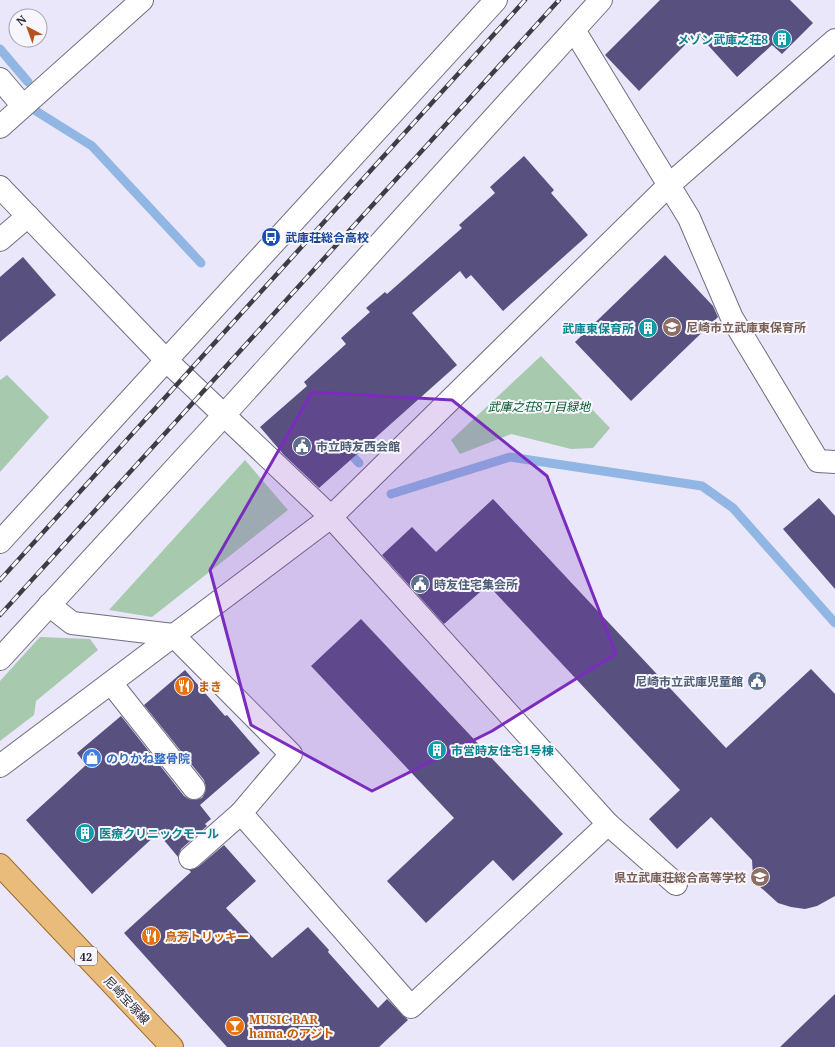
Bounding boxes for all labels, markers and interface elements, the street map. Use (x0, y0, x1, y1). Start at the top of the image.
north arrow (8, 8, 48, 48)
text: N (13, 11, 30, 29)
building icon: メゾン武庫之荘8 (771, 28, 793, 50)
place label: メゾン武庫之荘8 (677, 31, 768, 48)
bus stop icon: 武庫荘総合高校 (260, 226, 282, 248)
place label: 武庫荘総合高校 (285, 229, 369, 246)
school or university icon: 尼崎市立武庫東保育所 (661, 316, 683, 338)
building icon: 武庫東保育所 (637, 317, 659, 339)
place label: 尼崎市立武庫東保育所 (686, 319, 806, 336)
place label: 武庫東保育所 (562, 320, 634, 337)
park label: 武庫之荘8丁目緑地 (488, 398, 592, 415)
public building icon: 市立時友西会館 (291, 435, 313, 457)
place label: 市立時友西会館 (316, 438, 400, 455)
public building icon: 時友住宅集会所 (409, 573, 431, 595)
place label: 時友住宅集会所 (434, 576, 518, 593)
public building icon: 尼崎市立武庫児童館 (746, 670, 768, 692)
place label: 尼崎市立武庫児童館 (635, 673, 743, 690)
restaurant icon: まき (173, 675, 195, 697)
place label: まき (198, 678, 222, 695)
building icon: 市営時友住宅1号棟 (426, 739, 448, 761)
place label: 市営時友住宅1号棟 (451, 742, 554, 759)
shop icon: のりかね整骨院 (81, 747, 103, 769)
place label: のりかね整骨院 (106, 750, 190, 767)
building icon: 医療クリニックモール (74, 822, 96, 844)
place label: 医療クリニックモール (99, 825, 219, 842)
school or university icon: 県立武庫荘総合高等学校 (749, 866, 771, 888)
place label: 県立武庫荘総合高等学校 (614, 869, 746, 886)
restaurant icon: 鳥芳トリッキー (140, 925, 162, 947)
place label: 鳥芳トリッキー (165, 928, 249, 945)
road number: 42 (75, 947, 97, 965)
street label: 尼崎宝塚線 (100, 972, 154, 1028)
place label: MUSIC BAR hama.のアジト (249, 1011, 334, 1042)
bar icon: MUSIC BAR hama.のアジト (224, 1015, 246, 1037)

